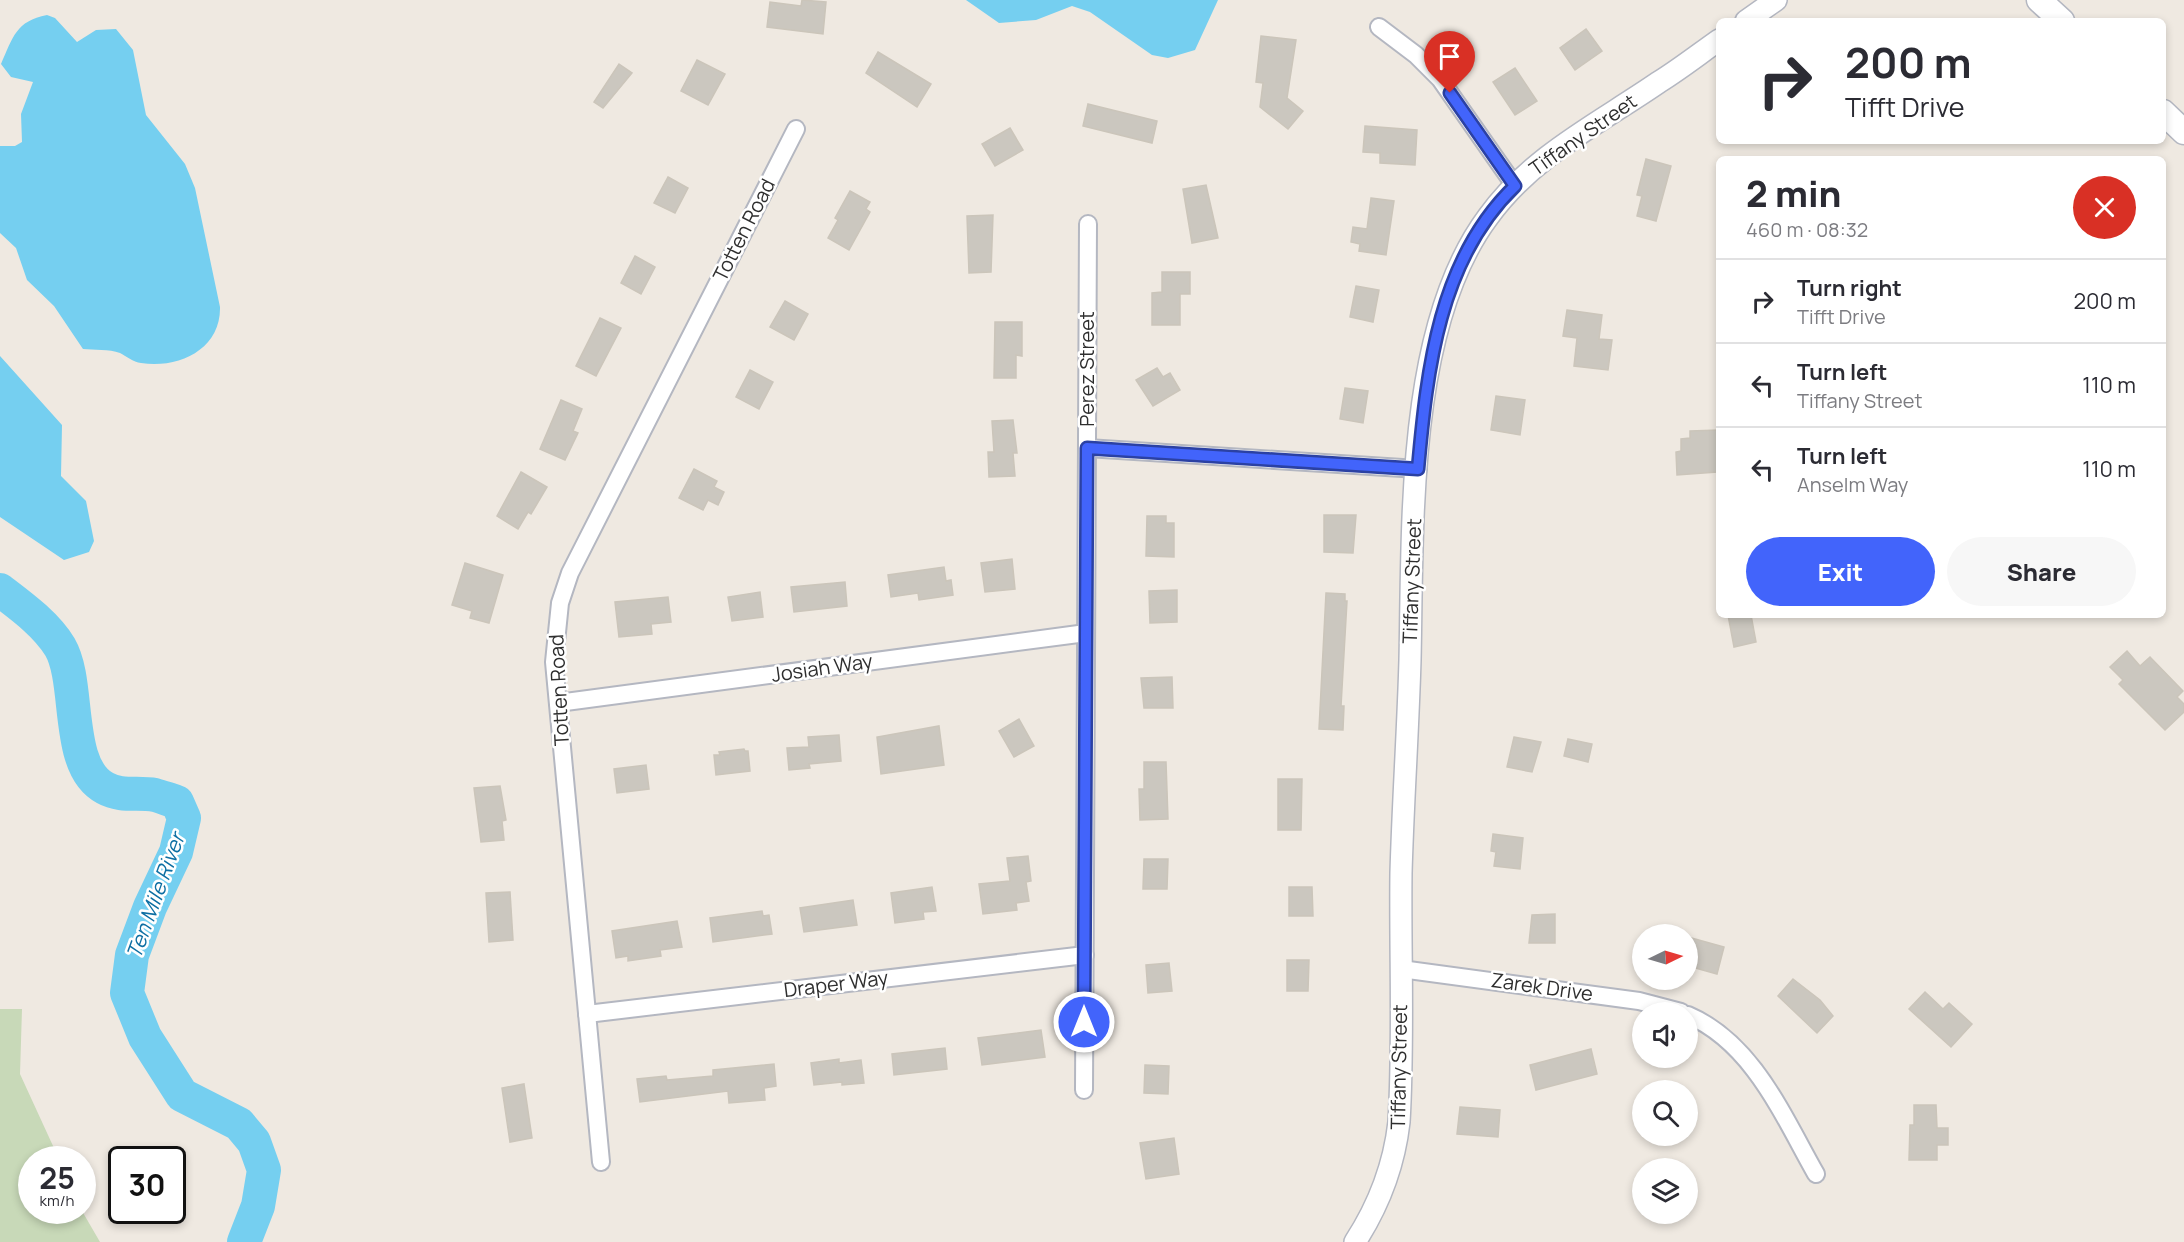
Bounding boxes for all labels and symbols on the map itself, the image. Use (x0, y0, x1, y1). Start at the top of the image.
pin (1424, 31, 1475, 93)
street label: Tiffany Street (1524, 88, 1642, 182)
street label: Totten Road (706, 174, 781, 286)
street label: Perez Street (1073, 311, 1100, 427)
street label: Tiffany Street (1396, 518, 1427, 644)
street label: Totten Road (542, 634, 575, 746)
street label: Josiah Way (770, 647, 875, 688)
water label: Ten Mile River (119, 827, 192, 962)
north arrow (1632, 924, 1698, 990)
street label: Draper Way (782, 964, 890, 1003)
street label: Zarek Drive (1489, 966, 1595, 1007)
position arrow (1052, 990, 1116, 1054)
street label: Tiffany Street (1384, 1004, 1413, 1130)
speed limit sign: 30 (108, 1146, 186, 1224)

